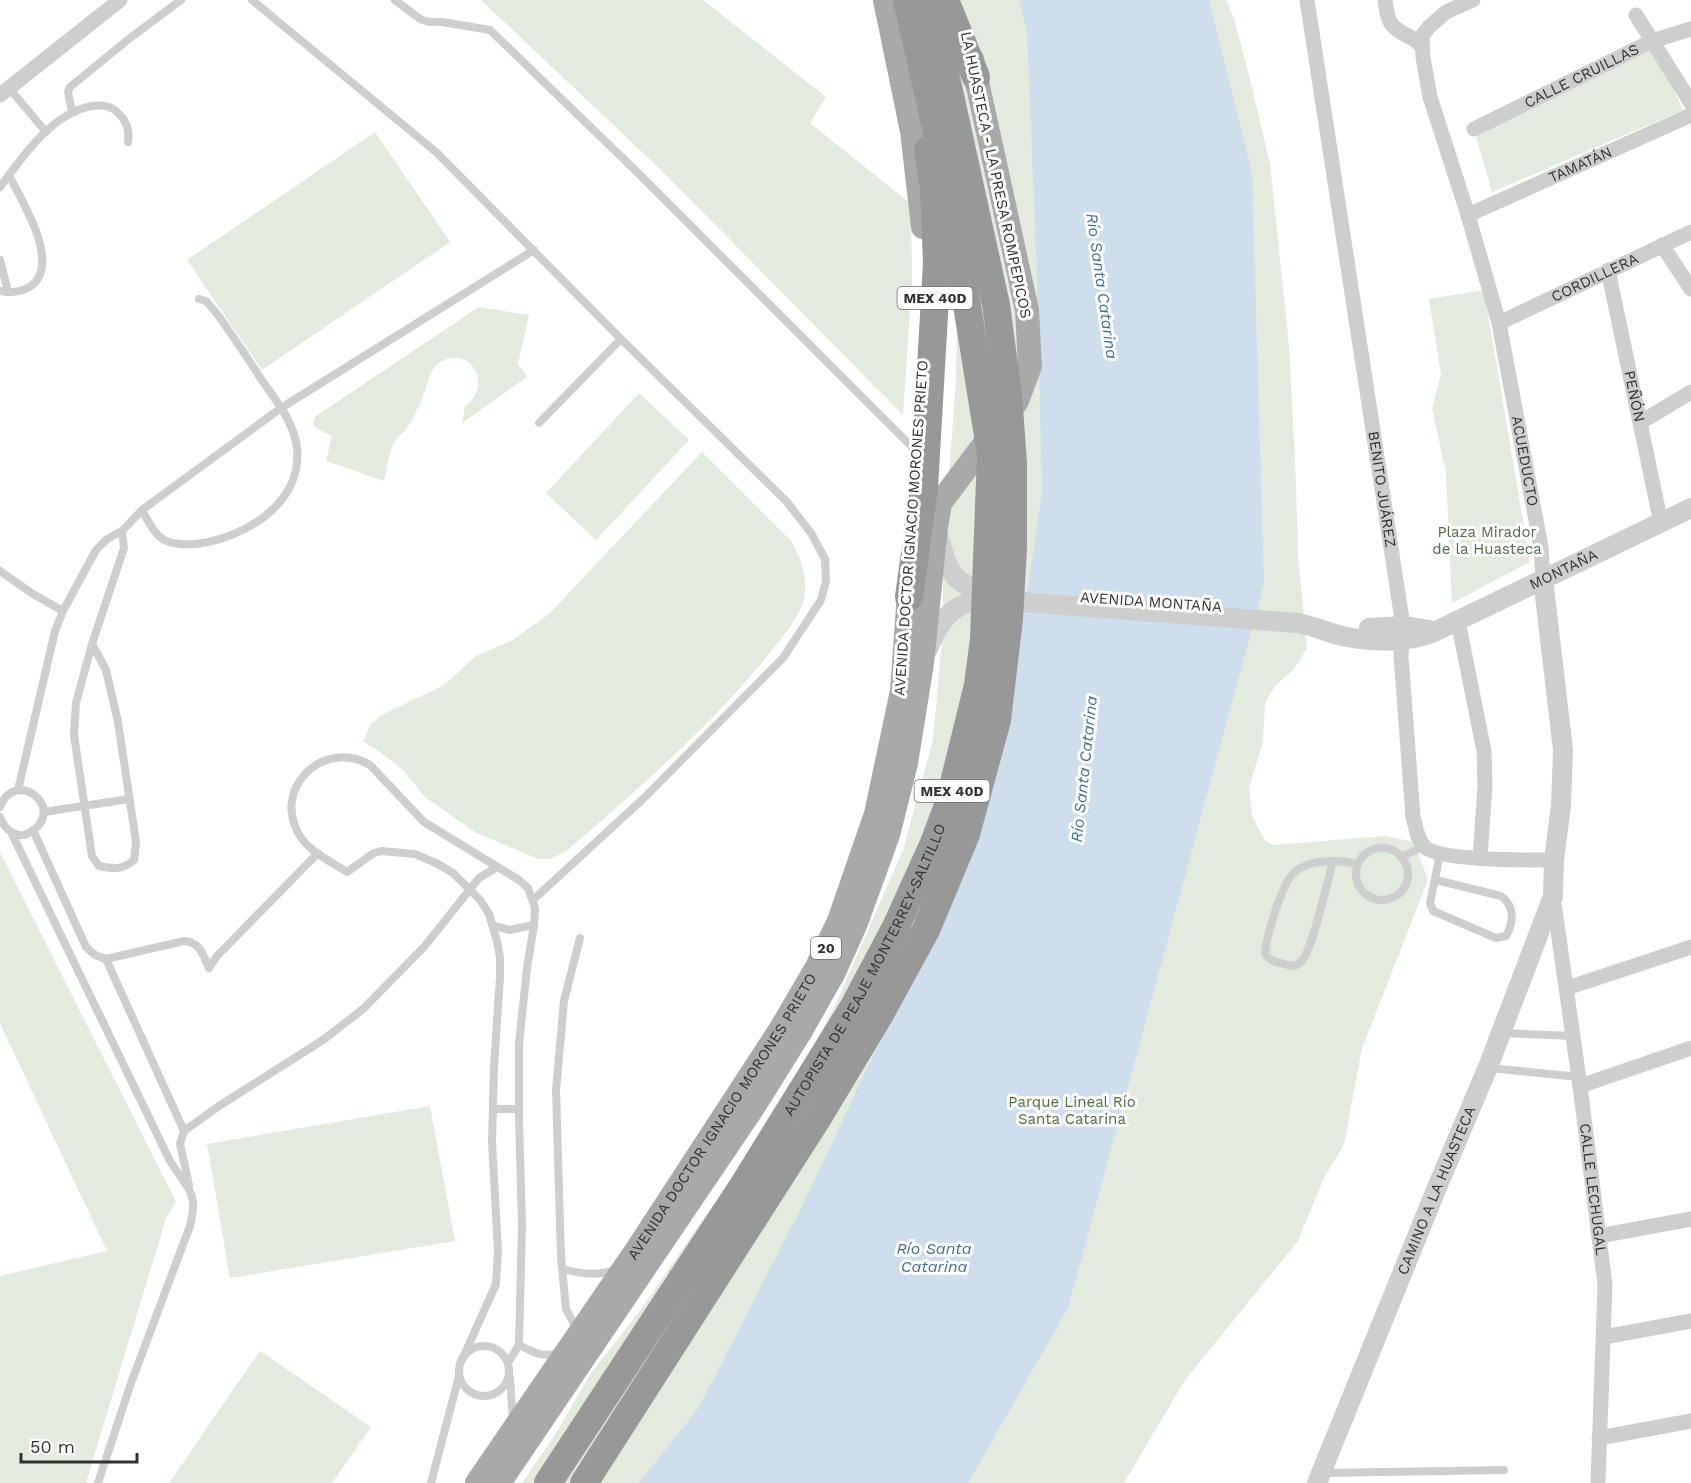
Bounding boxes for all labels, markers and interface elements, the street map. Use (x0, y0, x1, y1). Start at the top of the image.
street label: LA HUASTECA - LA PRESA ROMPEPICOS (957, 30, 1035, 320)
street label: CALLE CRUILLAS (1521, 40, 1642, 112)
street label: TAMATÁN (1546, 143, 1615, 187)
water label: Río Santa Catarina (1082, 212, 1122, 360)
street label: CORDILLERA (1548, 249, 1641, 306)
road number: MEX 40D (898, 287, 972, 309)
street label: AVENIDA DOCTOR IGNACIO MORONES PRIETO (890, 360, 932, 696)
street label: PEÑÓN (1620, 369, 1649, 424)
street label: ACUEDUCTO (1508, 414, 1542, 508)
street label: BENITO JUÁREZ (1364, 430, 1400, 549)
park label: Plaza Mirador de la Huasteca (1432, 523, 1542, 558)
street label: MONTAÑA (1526, 545, 1601, 594)
street label: AVENIDA MONTAÑA (1079, 588, 1223, 616)
water label: Río Santa Catarina (1067, 695, 1101, 843)
road number: MEX 40D (914, 780, 990, 802)
street label: AUTOPISTA DE PEAJE MONTERREY-SALTILLO (780, 821, 949, 1119)
road number: 20 (811, 937, 841, 959)
street label: AVENIDA DOCTOR IGNACIO MORONES PRIETO (624, 970, 820, 1263)
park label: Parque Lineal Río Santa Catarina (1008, 1093, 1136, 1128)
street label: CAMINO A LA HUASTECA (1394, 1103, 1479, 1277)
street label: CALLE LECHUGAL (1576, 1122, 1610, 1256)
water label: Río Santa Catarina (897, 1239, 972, 1276)
scale bar (21, 1426, 136, 1464)
text: 50 m (30, 1436, 75, 1457)

